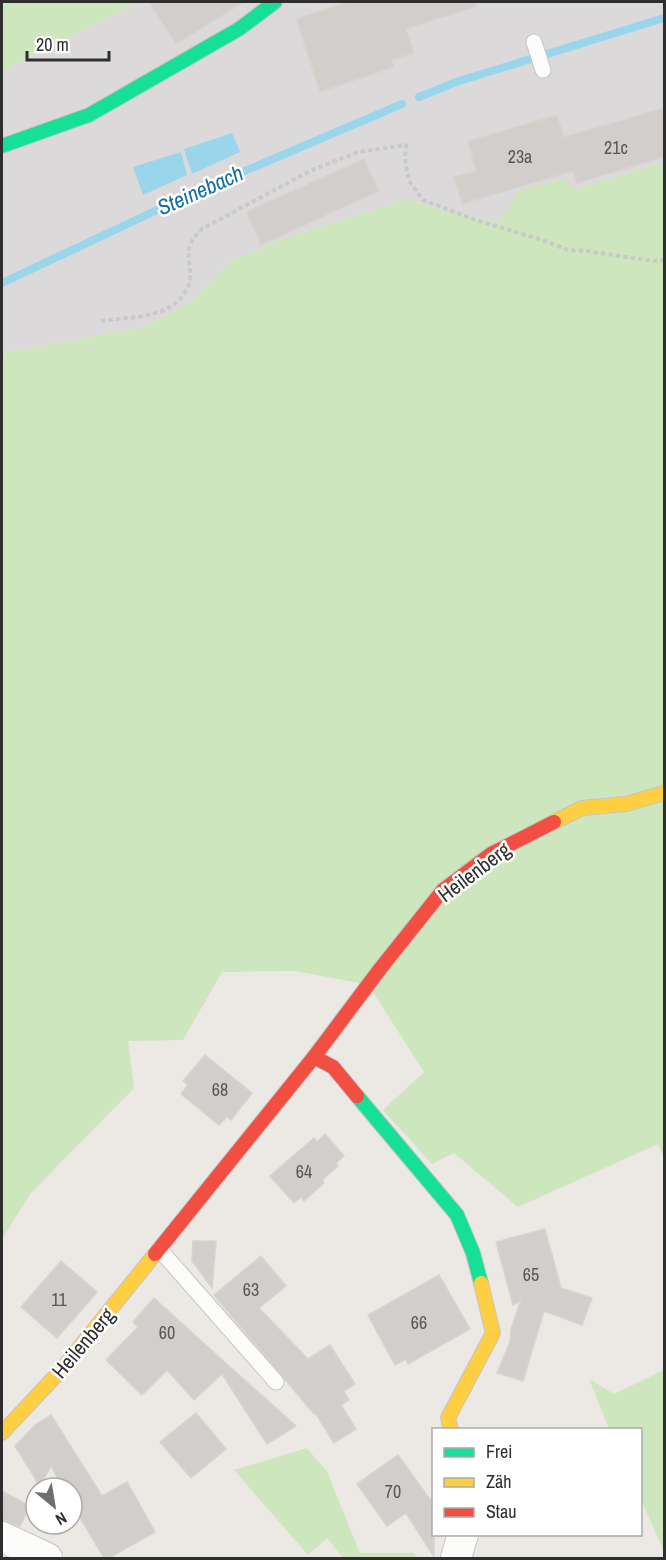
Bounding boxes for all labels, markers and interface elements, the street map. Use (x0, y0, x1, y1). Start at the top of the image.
scale bar (27, 24, 110, 62)
text: 20 m (36, 32, 69, 57)
house number: 21c (604, 135, 628, 160)
house number: 23a (508, 144, 532, 169)
water label: Steinebach (152, 158, 248, 222)
street label: Heilenberg (432, 835, 517, 909)
house number: 68 (212, 1077, 228, 1102)
house number: 64 (296, 1159, 312, 1184)
house number: 65 (523, 1262, 539, 1287)
house number: 63 (243, 1277, 259, 1302)
house number: 11 (51, 1287, 67, 1312)
street label: Heilenberg (45, 1301, 121, 1385)
house number: 66 (411, 1310, 427, 1335)
house number: 60 (159, 1320, 175, 1345)
legend (432, 1428, 642, 1536)
text: Frei (486, 1439, 512, 1464)
text: Zäh (486, 1469, 511, 1494)
north arrow (24, 1476, 84, 1536)
house number: 70 (385, 1479, 401, 1504)
text: Stau (486, 1499, 516, 1524)
text: N (52, 1507, 71, 1531)

